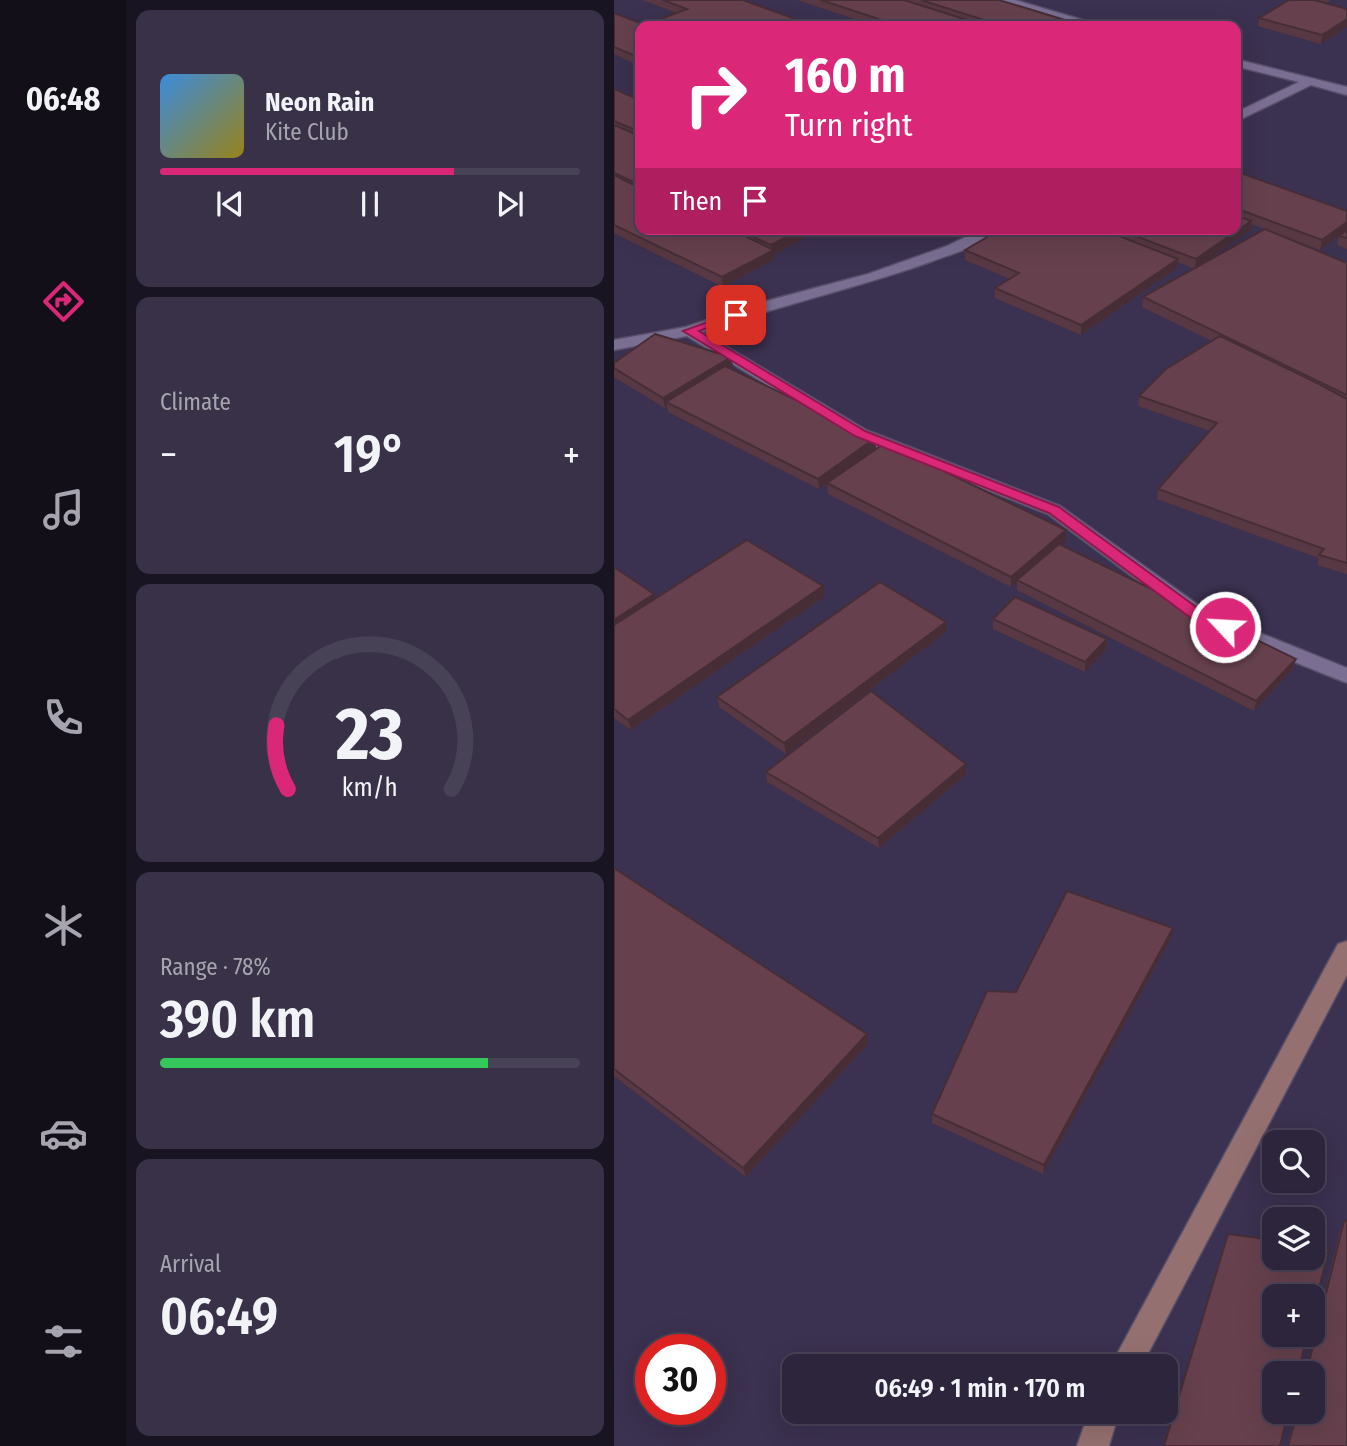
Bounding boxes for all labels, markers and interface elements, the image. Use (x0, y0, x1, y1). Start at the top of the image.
text: 160 m (785, 46, 906, 105)
icon: right (670, 49, 761, 140)
text: 06:48 (26, 80, 100, 118)
text: Neon Rain (265, 87, 374, 118)
text: Turn right (785, 106, 912, 144)
text: Kite Club (265, 118, 349, 146)
icon: arrive (736, 182, 774, 220)
icon: previous (211, 185, 249, 223)
icon: pause (351, 185, 389, 223)
icon: next (491, 185, 529, 223)
text: Then (670, 186, 722, 217)
icon: directions (39, 277, 88, 326)
pin (706, 285, 766, 345)
icon: arrive (717, 296, 755, 334)
text: Climate (160, 388, 231, 416)
text: 19° (334, 423, 406, 486)
text: − (160, 432, 177, 478)
text: + (563, 432, 580, 478)
icon: music (39, 485, 88, 534)
position arrow (1188, 590, 1262, 664)
text: 23 (335, 691, 404, 778)
icon: phone (39, 693, 88, 742)
text: km/h (342, 773, 398, 803)
icon: climate (39, 901, 88, 950)
text: Range · 78% (160, 953, 271, 981)
text: 390 km (160, 988, 315, 1051)
icon: car (39, 1109, 88, 1158)
map controls (1262, 1130, 1325, 1424)
button: search (1262, 1130, 1325, 1193)
button: layers (1262, 1207, 1325, 1270)
text: Arrival (160, 1250, 221, 1278)
button: + (1262, 1284, 1325, 1347)
text: 06:49 (160, 1285, 278, 1348)
icon: filters (39, 1317, 88, 1366)
speed limit sign: 30 (635, 1334, 726, 1425)
button: − (1262, 1361, 1325, 1424)
text: 06:49 · 1 min · 170 m (875, 1373, 1085, 1404)

